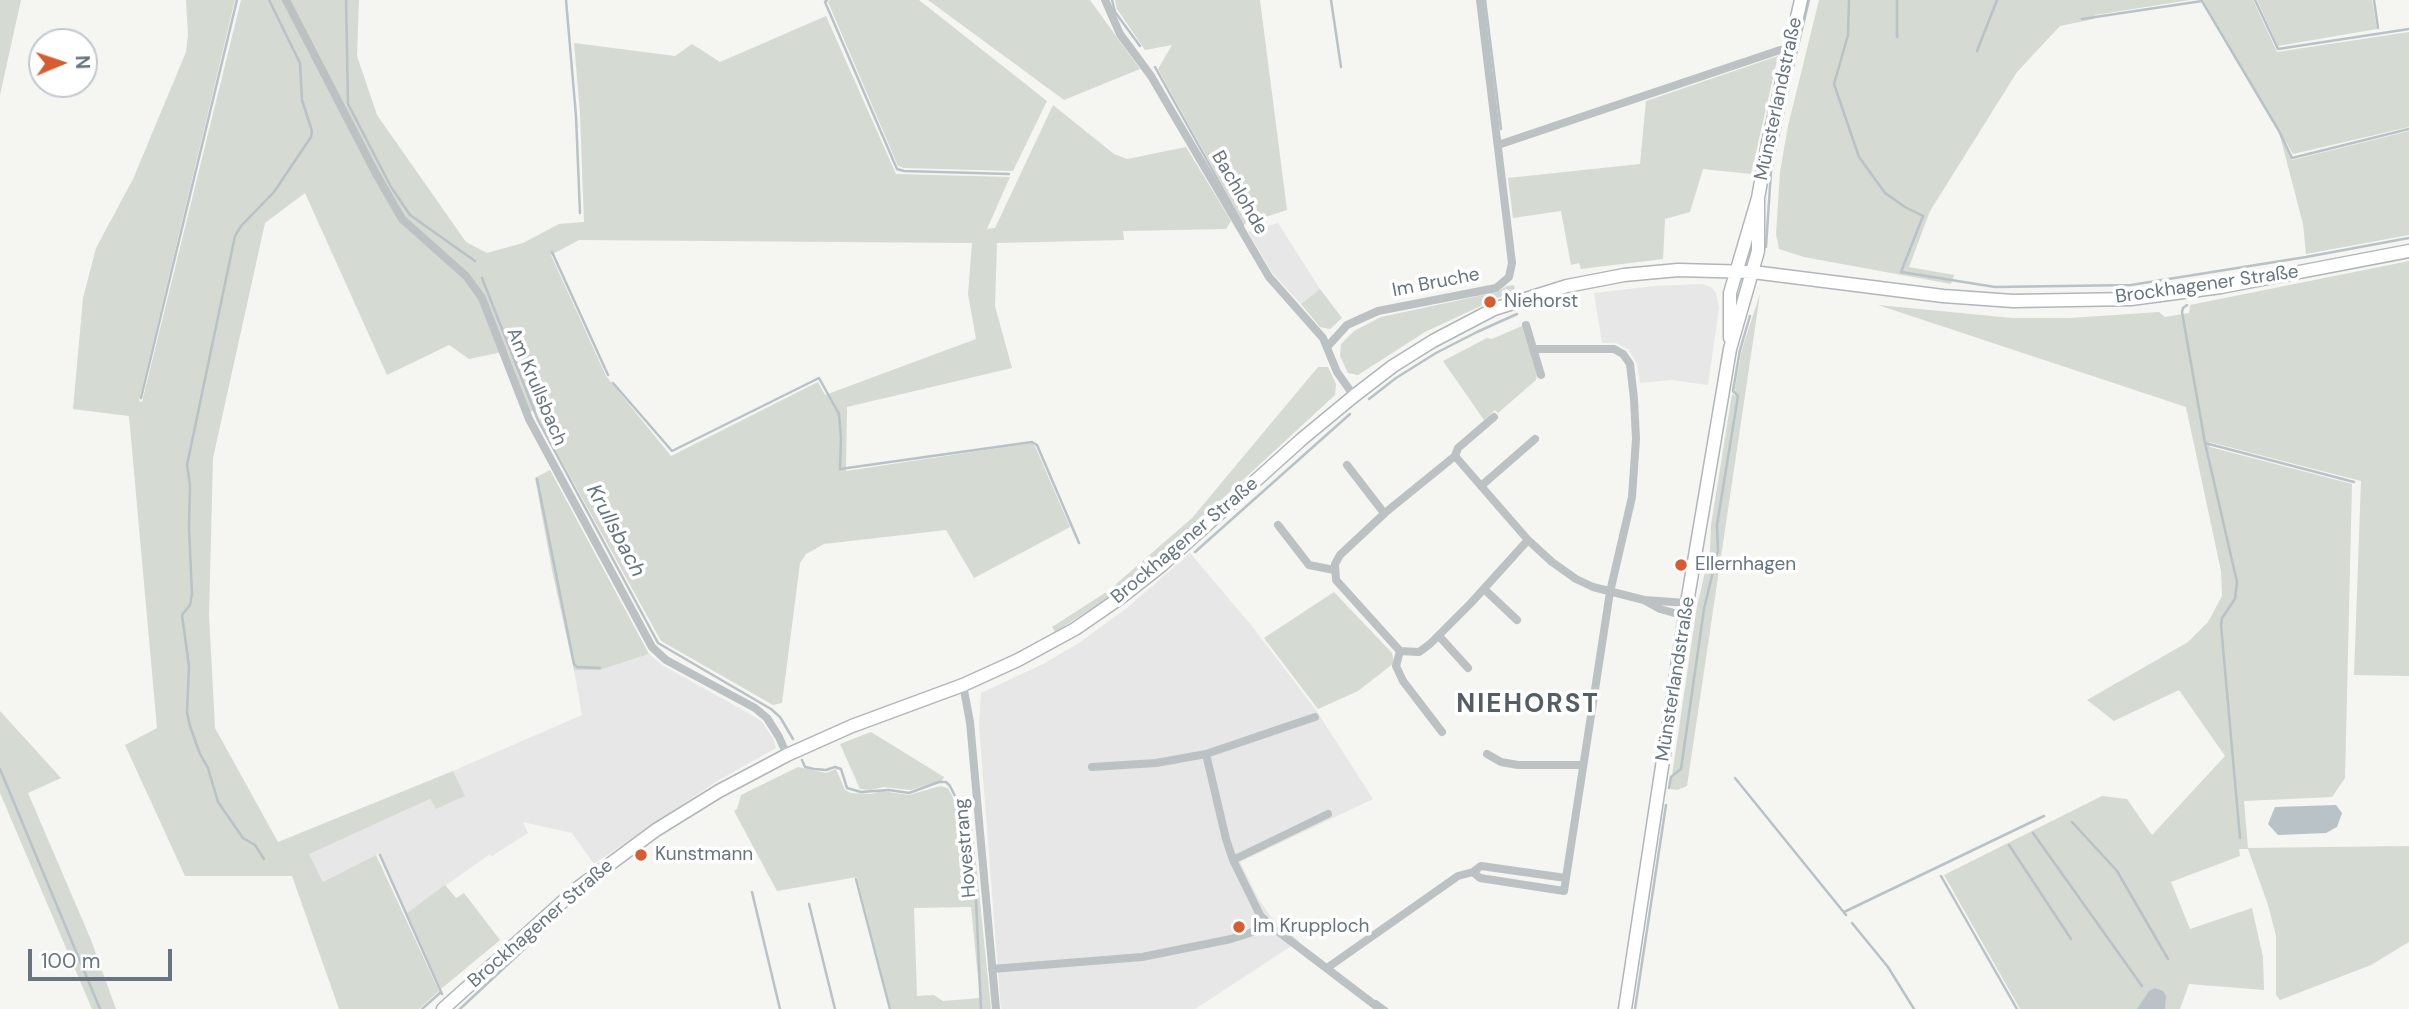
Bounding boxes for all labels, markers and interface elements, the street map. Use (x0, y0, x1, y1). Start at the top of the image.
street label: Münsterlandstraße (1751, 15, 1807, 183)
north arrow (28, 28, 98, 98)
text: N (70, 55, 95, 70)
street label: Bachlohde (1206, 147, 1272, 239)
street label: Brockhagener Straße (2114, 261, 2300, 309)
street label: Im Bruche (1390, 263, 1482, 303)
place label: Niehorst (1504, 291, 1578, 313)
marker: Niehorst (1482, 294, 1498, 310)
street label: Am Krullsbach (501, 325, 571, 449)
street label: Brockhagener Straße (1107, 473, 1263, 609)
water label: Krullsbach (580, 481, 650, 581)
place label: Ellernhagen (1695, 554, 1796, 576)
marker: Ellernhagen (1673, 557, 1689, 573)
street label: Münsterlandstraße (1652, 595, 1700, 763)
district label: NIEHORST (1457, 689, 1599, 721)
street label: Hovestrang (950, 797, 982, 899)
place label: Kunstmann (655, 844, 753, 866)
marker: Kunstmann (633, 847, 649, 863)
street label: Brockhagener Straße (464, 855, 618, 993)
place label: Im Krupploch (1253, 916, 1370, 938)
marker: Im Krupploch (1231, 919, 1247, 935)
scale bar (32, 936, 175, 980)
text: 100 m (41, 947, 101, 975)

